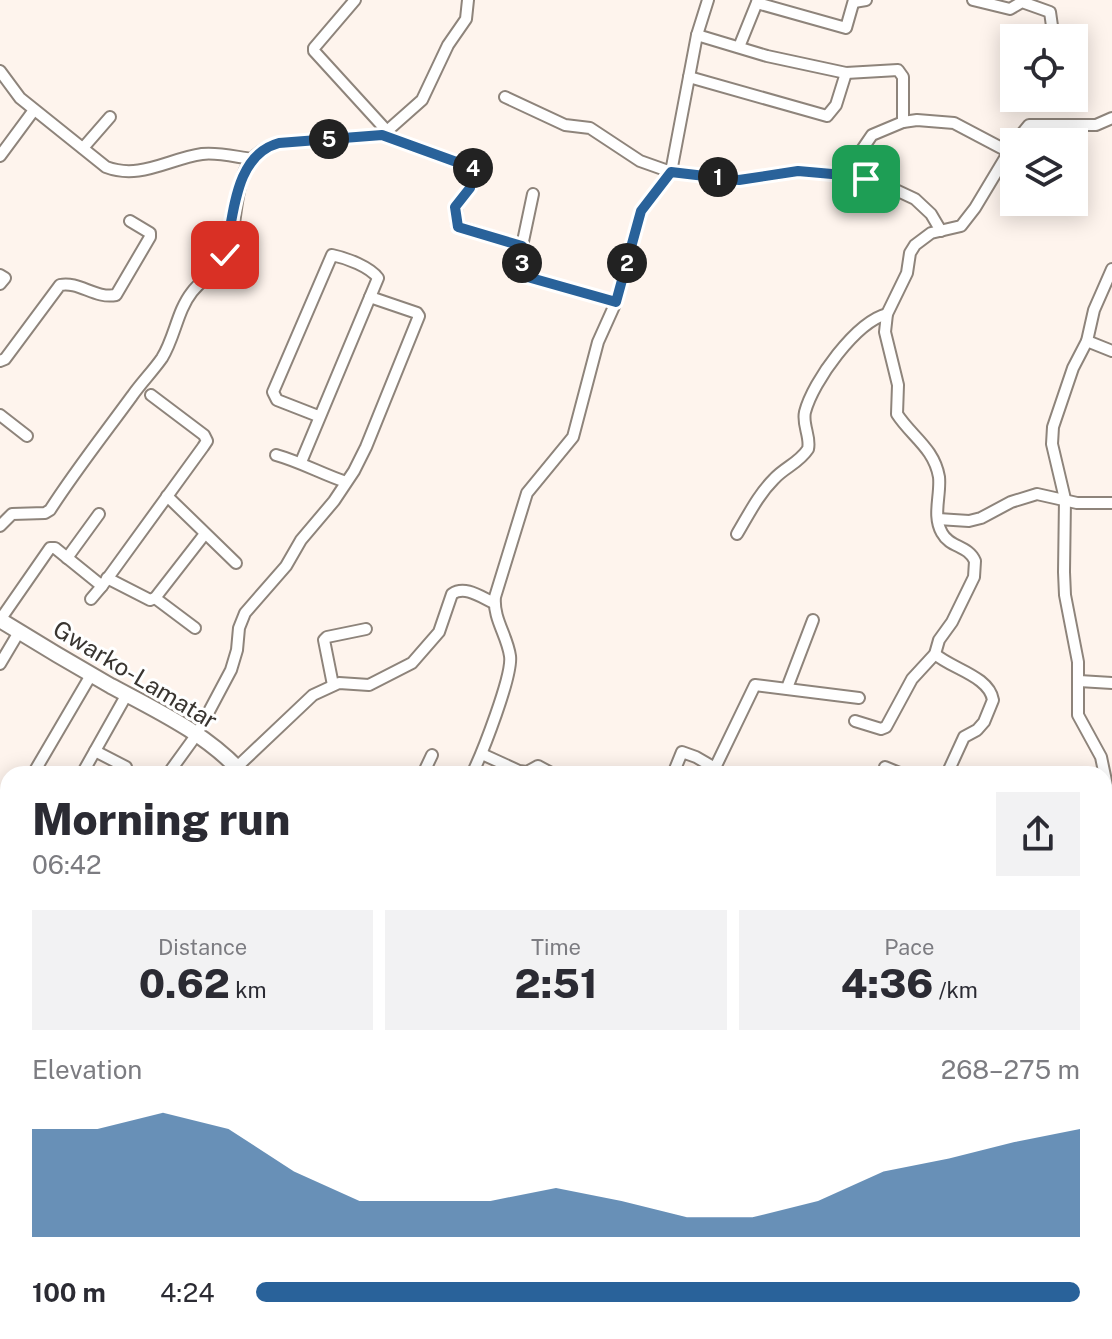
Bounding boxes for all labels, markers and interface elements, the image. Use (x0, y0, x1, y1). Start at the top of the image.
map controls (1000, 24, 1088, 216)
button: locate (1000, 24, 1088, 112)
pin: 5 (309, 119, 349, 159)
text: 5 (322, 126, 336, 152)
button: layers (1000, 128, 1088, 216)
pin (832, 145, 900, 213)
pin: 4 (453, 148, 493, 188)
text: 4 (466, 155, 480, 181)
pin: 1 (698, 157, 738, 197)
icon: arrive (844, 157, 888, 201)
text: 1 (713, 164, 723, 190)
pin (191, 221, 259, 289)
icon: check (203, 233, 247, 277)
pin: 3 (502, 243, 542, 283)
pin: 2 (607, 243, 647, 283)
text: 3 (515, 250, 529, 276)
text: 2 (620, 250, 634, 276)
street label: Gwarko-Lamatar (48, 614, 223, 734)
button: share (996, 792, 1080, 876)
text: Morning run (32, 793, 290, 845)
text: 06:42 (32, 849, 101, 880)
text: Distance (158, 934, 247, 960)
text: Time (531, 934, 581, 960)
text: Pace (884, 934, 934, 960)
text: 0.62 (139, 960, 230, 1007)
text: 2:51 (515, 960, 597, 1007)
text: 4:36 (841, 960, 933, 1007)
text: km (230, 977, 267, 1003)
text: /km (933, 977, 978, 1003)
text: Elevation (32, 1054, 142, 1085)
text: 268–275 m (941, 1054, 1080, 1085)
text: 100 m (32, 1277, 106, 1308)
text: 4:24 (160, 1277, 215, 1308)

